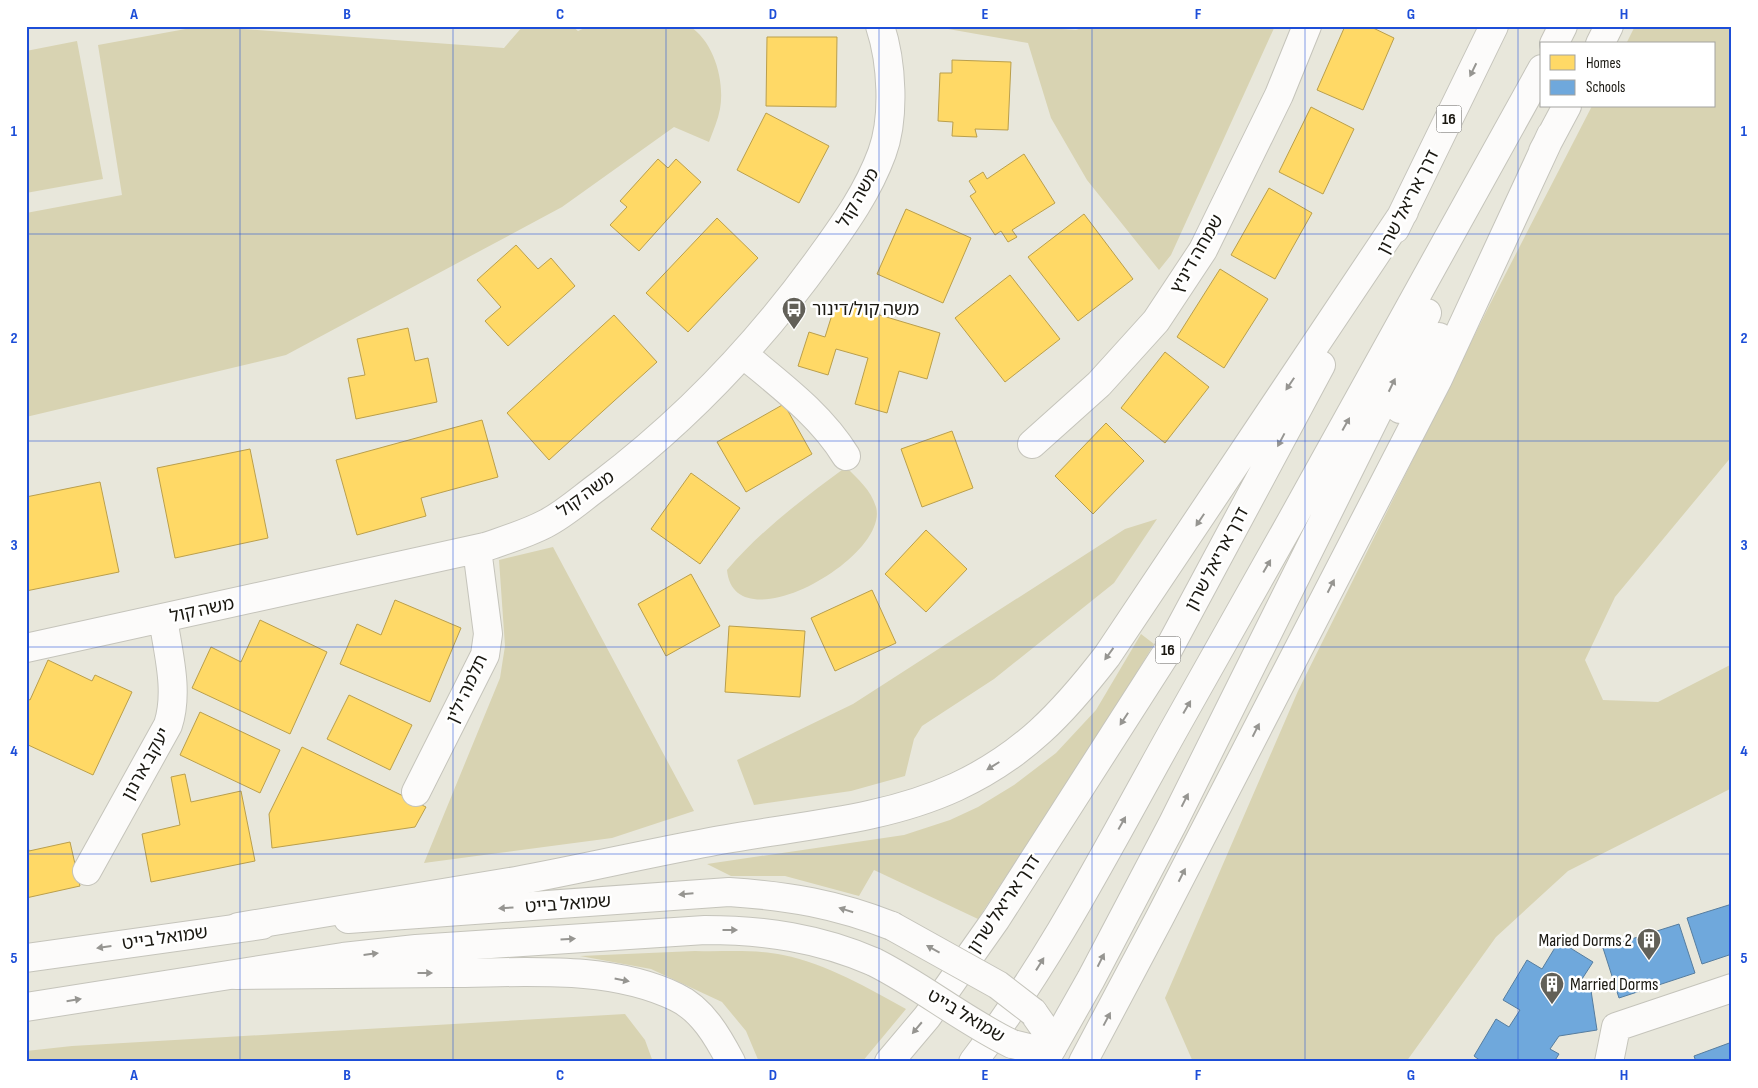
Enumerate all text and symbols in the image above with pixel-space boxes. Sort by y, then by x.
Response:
text: A [129,5,138,24]
text: B [343,5,351,24]
text: C [556,5,564,24]
text: D [769,5,777,24]
text: E [982,5,989,24]
text: F [1195,5,1202,24]
text: G [1407,5,1415,24]
text: H [1620,5,1628,24]
legend [1540,42,1716,108]
text: Homes [1586,54,1621,73]
one-way arrow [1468,63,1476,77]
text: Schools [1586,78,1625,97]
road number: 16 [1436,106,1462,132]
text: 1 [11,122,18,141]
text: 1 [1741,122,1748,141]
street label: דרך אריאל שרון [1373,146,1443,258]
street label: משה קול [833,164,883,232]
street label: שמחה דיניץ [1166,211,1228,297]
bus stop icon: משה קול/דינור [781,296,807,330]
place label: משה קול/דינור [812,299,919,320]
text: 2 [10,329,18,348]
text: 2 [1740,329,1748,348]
one-way arrow [1285,377,1295,391]
one-way arrow [1388,378,1396,392]
one-way arrow [1342,417,1350,431]
one-way arrow [1277,433,1285,447]
street label: משה קול [553,466,619,522]
street label: דרך אריאל שרון [1181,503,1253,614]
one-way arrow [1195,513,1205,526]
text: 3 [10,536,18,555]
text: 3 [1740,536,1748,555]
one-way arrow [1263,559,1271,574]
one-way arrow [1327,579,1335,594]
street label: משה קול [168,593,236,627]
road number: 16 [1156,636,1180,664]
one-way arrow [1103,647,1114,660]
street label: תלמה ילין [442,651,492,727]
one-way arrow [1182,701,1191,714]
one-way arrow [1119,712,1129,725]
one-way arrow [1252,723,1260,738]
street label: יעקב ארנון [118,724,174,804]
text: 4 [10,742,18,761]
text: 4 [1740,742,1748,761]
one-way arrow [987,762,1000,771]
one-way arrow [1181,793,1189,807]
one-way arrow [1117,817,1126,830]
street label: דרך אריאל שרון [963,851,1045,957]
one-way arrow [1178,868,1186,882]
one-way arrow [677,890,693,898]
street label: שמואל בייט [524,891,612,917]
one-way arrow [498,904,514,912]
one-way arrow [839,905,854,913]
street label: שמואל בייט [121,922,209,954]
one-way arrow [722,926,738,934]
building icon: Maried Dorms 2 [1636,927,1662,961]
place label: Maried Dorms 2 [1538,930,1632,951]
one-way arrow [560,934,576,942]
one-way arrow [95,943,111,951]
one-way arrow [927,944,940,953]
text: 5 [10,949,18,968]
text: 5 [1740,949,1748,968]
one-way arrow [363,950,379,958]
one-way arrow [1097,952,1105,967]
one-way arrow [1036,957,1045,971]
one-way arrow [417,969,433,977]
building icon: Married Dorms [1539,971,1565,1005]
place label: Married Dorms [1570,974,1658,995]
one-way arrow [615,977,631,985]
street label: שמואל בייט [924,985,1008,1047]
one-way arrow [67,996,83,1004]
one-way arrow [1102,1013,1111,1026]
one-way arrow [912,1022,923,1035]
text: A [129,1066,138,1085]
text: B [343,1066,351,1085]
text: C [556,1066,564,1085]
text: D [769,1066,777,1085]
text: E [982,1066,989,1085]
text: F [1195,1066,1202,1085]
text: G [1407,1066,1415,1085]
text: H [1620,1066,1628,1085]

